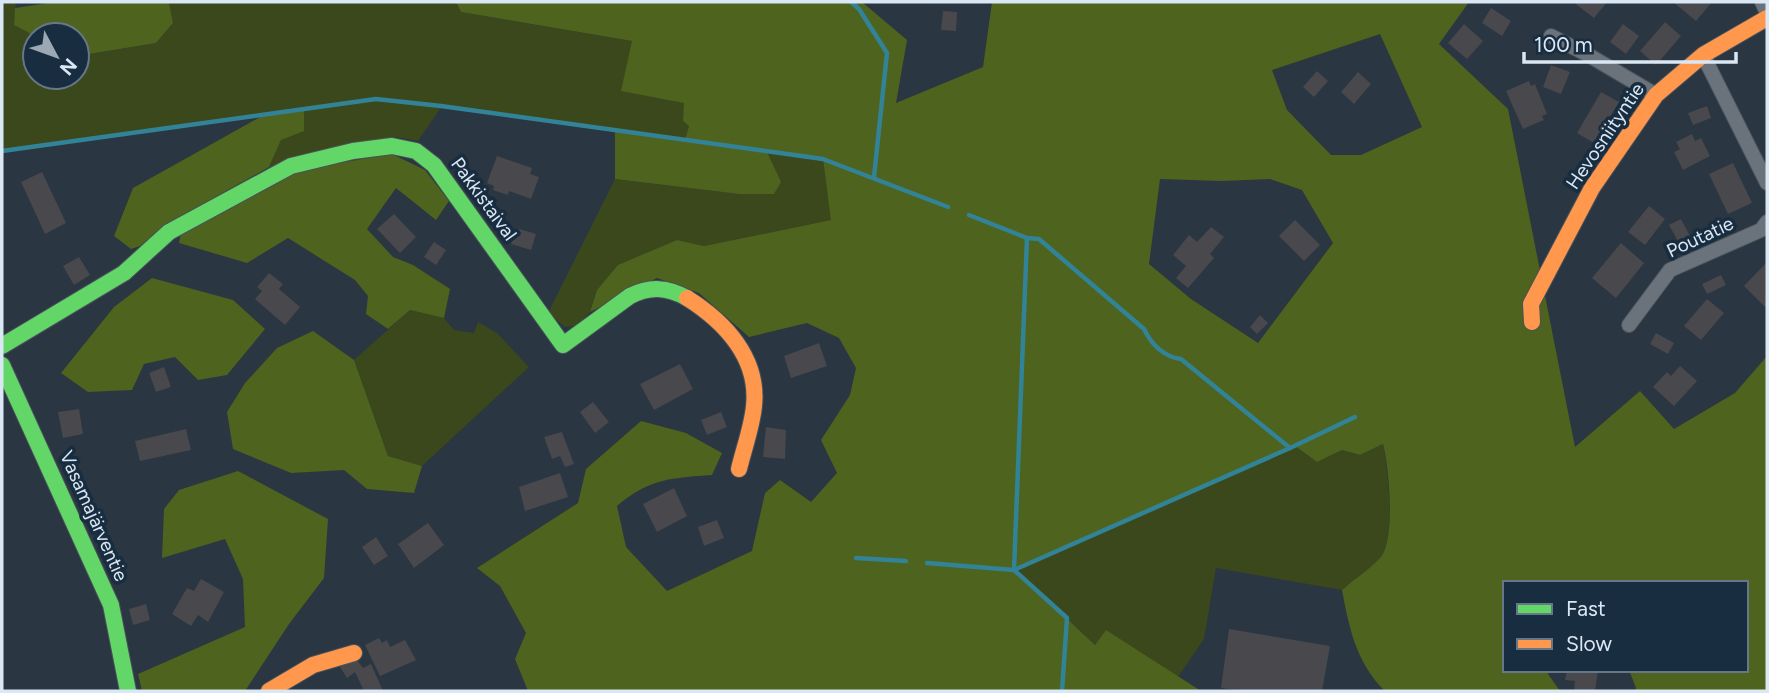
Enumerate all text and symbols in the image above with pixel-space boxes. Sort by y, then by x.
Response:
north arrow [21,21,91,91]
scale bar [1524,21,1736,65]
text: 100 m [1534,32,1593,57]
text: N [55,54,82,80]
street label: Hevosniityntie [1561,79,1649,193]
street label: Pakkistaival [446,153,522,245]
street label: Poutatie [1663,212,1737,262]
street label: Vasamajärventie [55,447,133,585]
legend [1503,581,1748,672]
text: Fast [1566,596,1606,621]
text: Slow [1566,631,1612,656]

